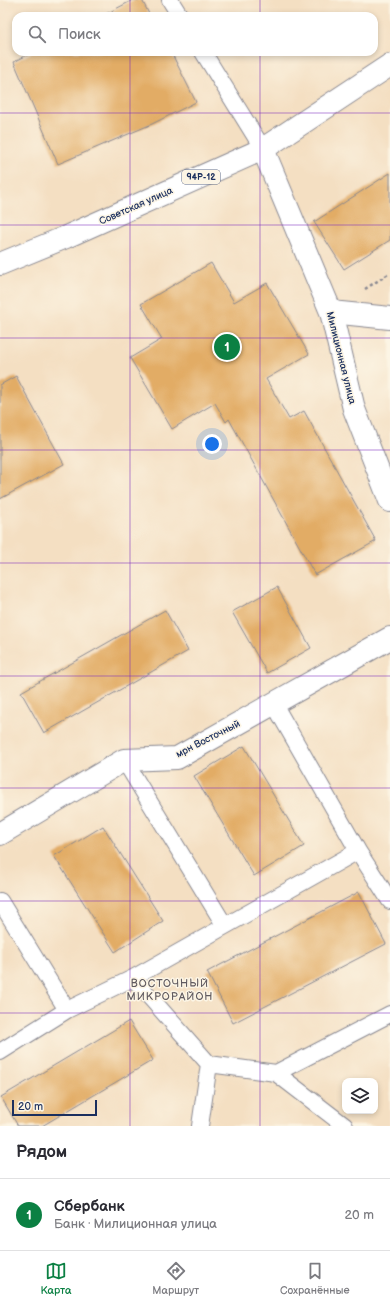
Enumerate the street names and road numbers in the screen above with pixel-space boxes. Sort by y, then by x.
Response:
road number: 94Р-12 [182,170,220,184]
street label: Советская улица [97,184,175,228]
street label: Милиционная улица [324,310,358,406]
street label: мрн Восточный [174,718,242,760]

